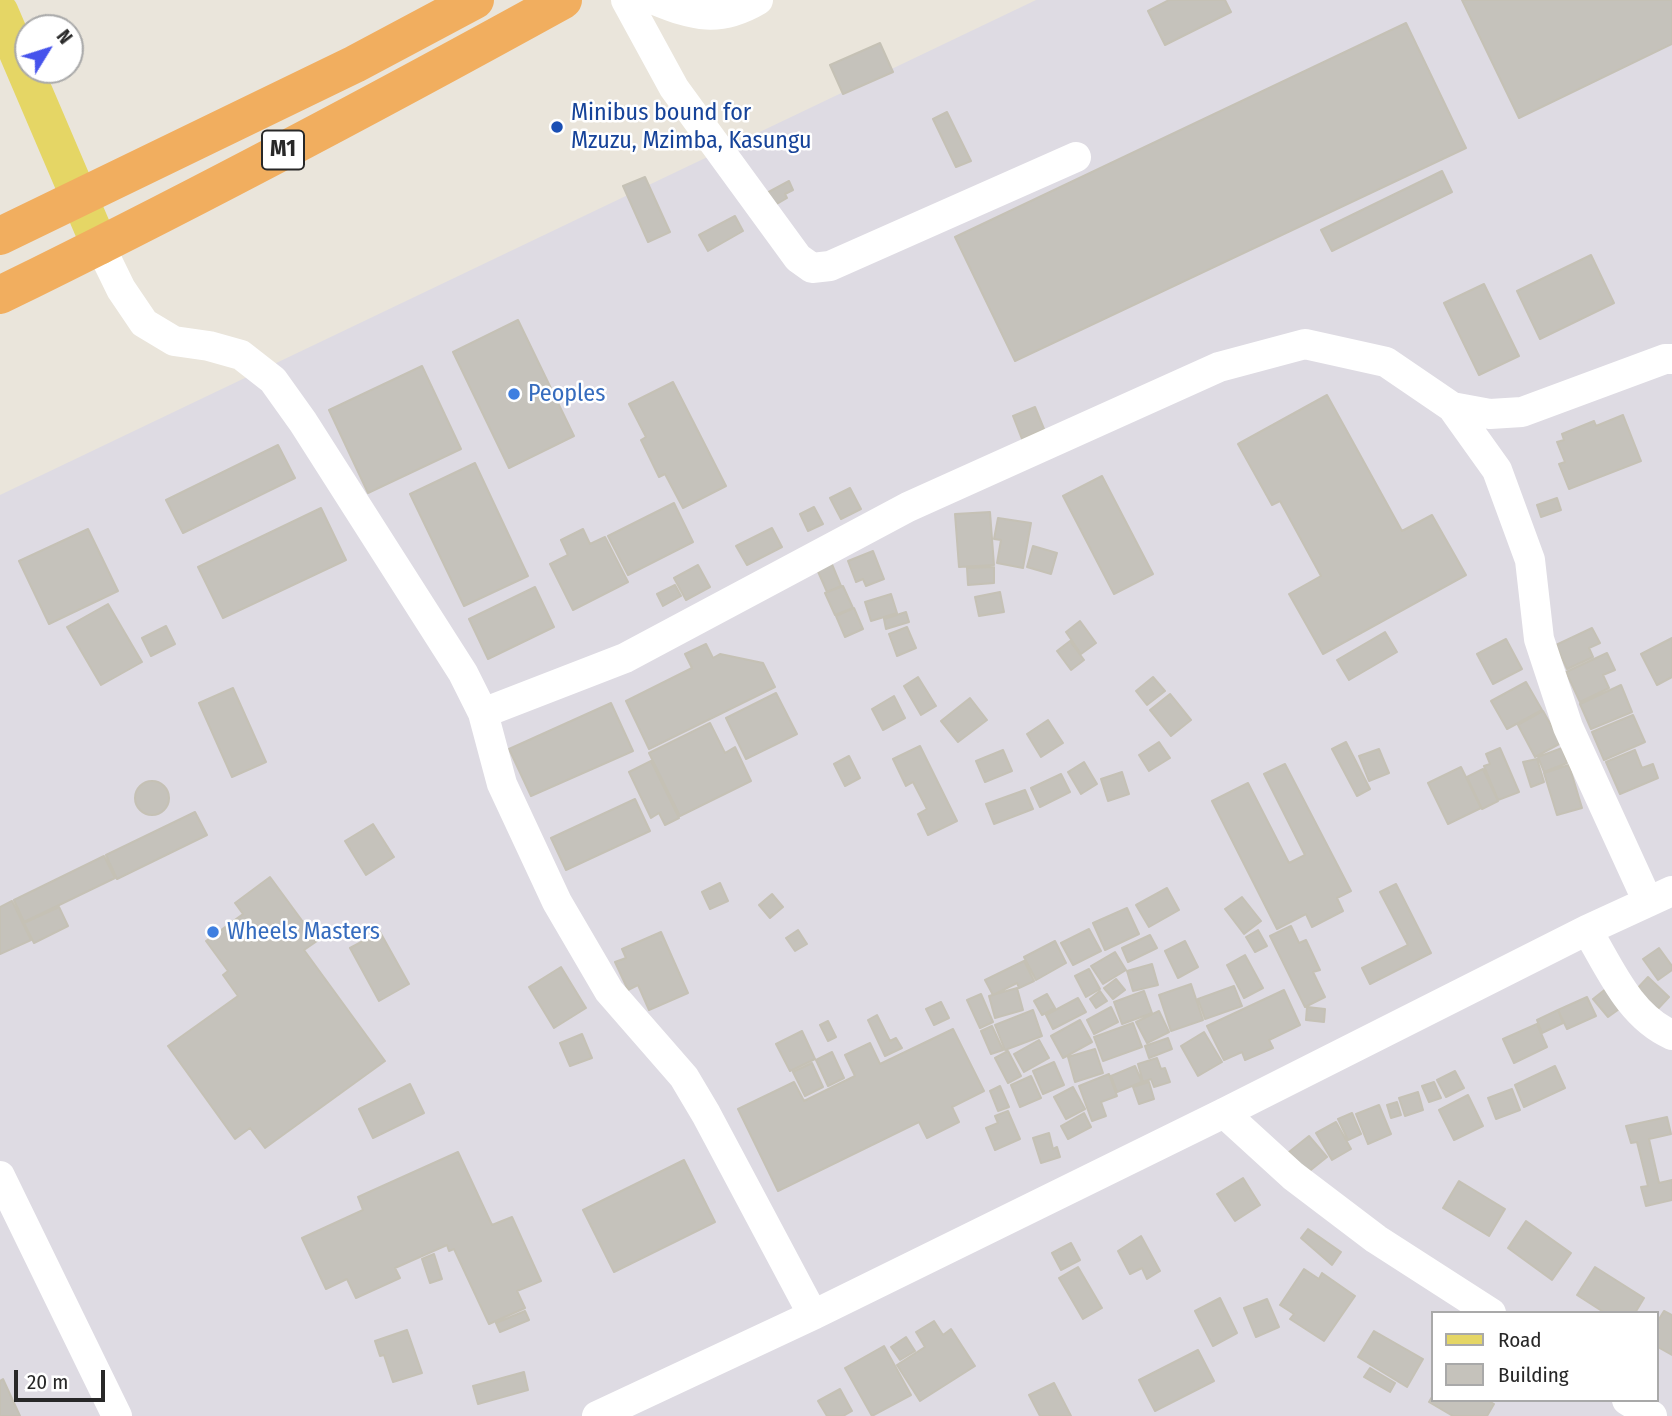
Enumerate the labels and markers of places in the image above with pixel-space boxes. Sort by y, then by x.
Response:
place label: Minibus bound for Mzuzu, Mzimba, Kasungu [571,99,812,155]
marker: Minibus bound for Mzuzu, Mzimba, Kasungu [549,119,565,135]
place label: Peoples [528,380,605,408]
marker: Peoples [506,386,522,402]
place label: Wheels Masters [227,918,380,946]
marker: Wheels Masters [205,924,221,940]

